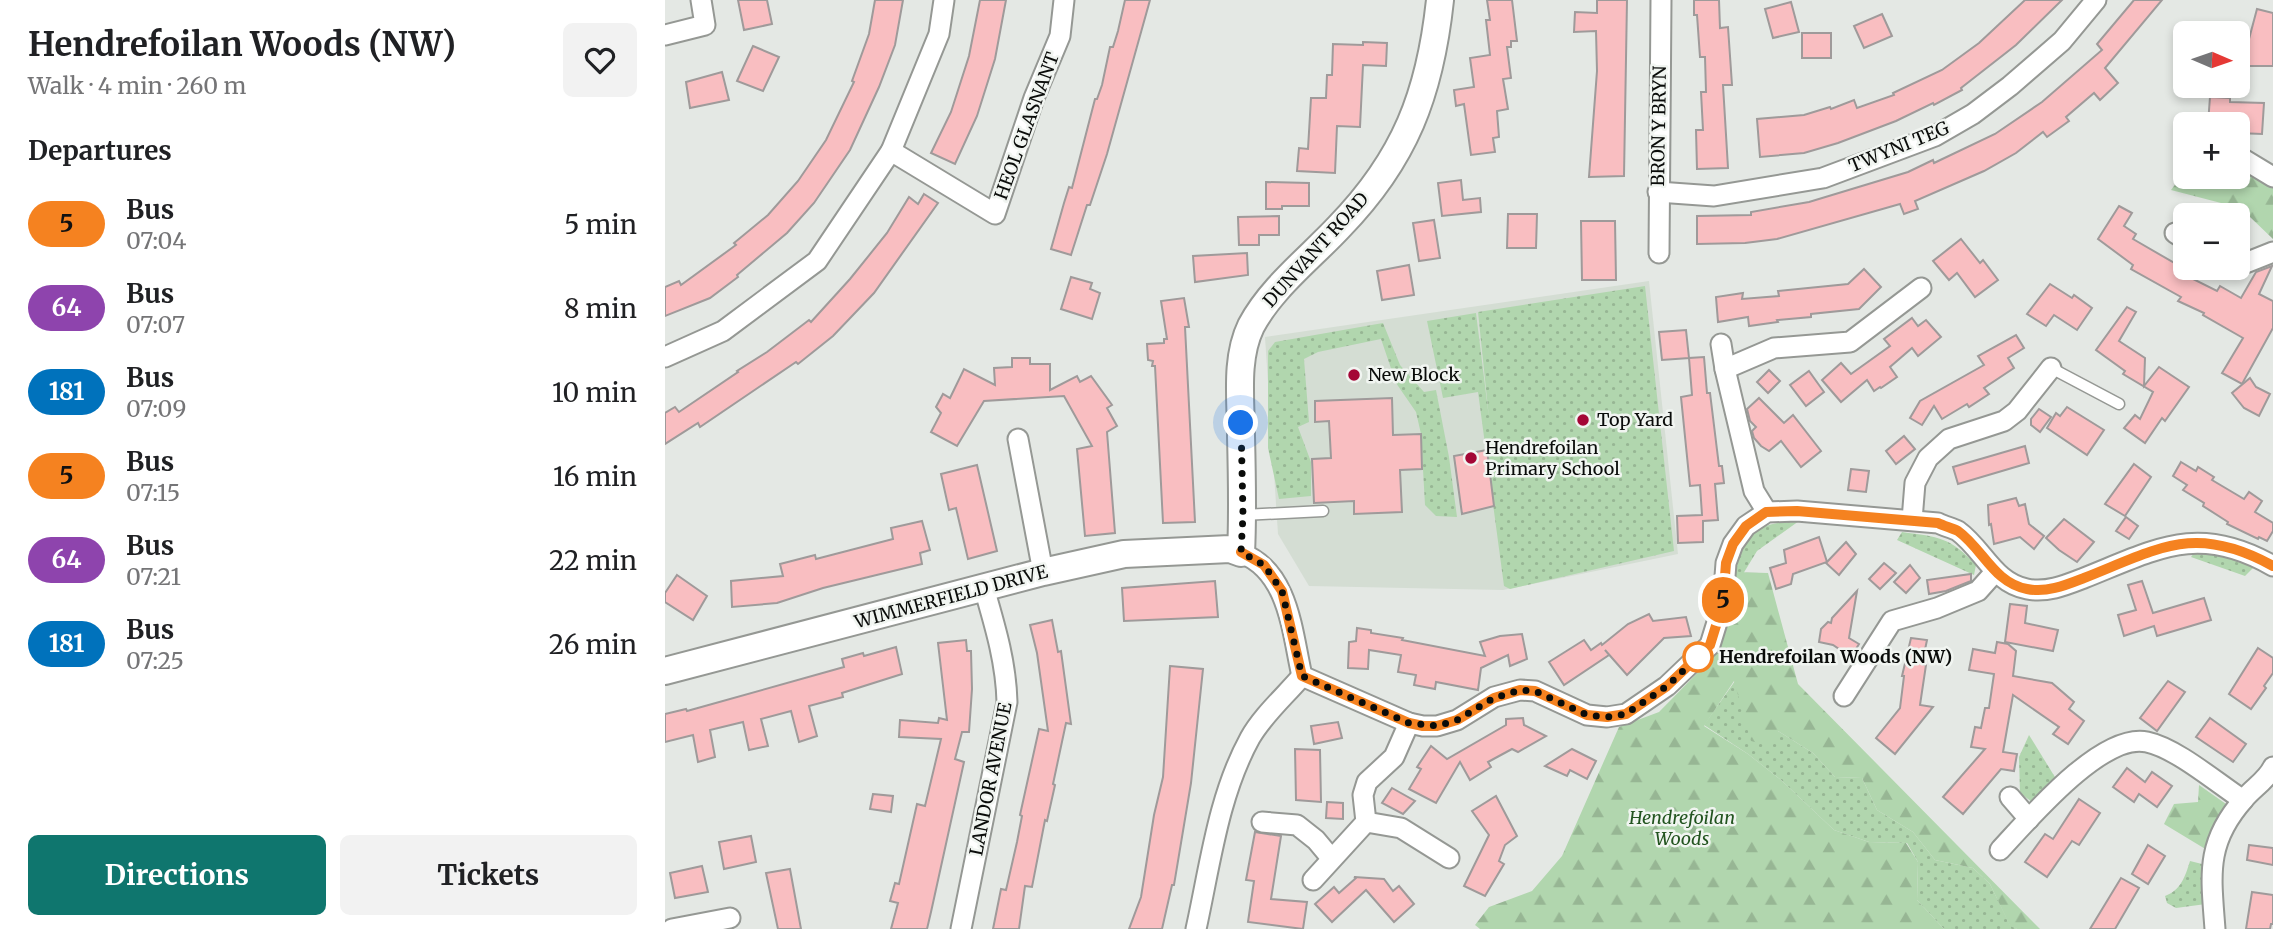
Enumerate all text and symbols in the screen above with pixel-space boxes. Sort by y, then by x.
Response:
north arrow [2173,21,2251,98]
map controls [2173,21,2250,280]
button: heart [563,23,637,97]
text: Hendrefoilan Woods (NW) [28,24,456,65]
street label: HEOL GLASNANT [989,49,1064,203]
street label: BRON Y BRYN [1646,65,1671,187]
text: Walk · 4 min · 260 m [28,71,246,100]
button: + [2173,112,2250,189]
street label: TWYNI TEG [1845,116,1952,177]
text: Departures [28,134,172,167]
street label: DUNVANT ROAD [1258,187,1373,312]
text: Bus [126,193,174,226]
button: − [2173,203,2250,280]
text: 5 [59,208,74,239]
text: 5 min [564,208,637,241]
text: 07:04 [126,226,186,255]
text: Bus [126,277,174,310]
text: 64 [52,292,82,323]
text: 8 min [564,292,637,325]
text: 07:07 [126,310,185,339]
text: Bus [126,361,174,394]
place label: New Block [1368,363,1460,386]
marker: New Block [1346,367,1362,383]
text: 181 [49,376,84,407]
text: 10 min [552,376,637,409]
text: 07:09 [126,394,186,423]
your location [1223,405,1258,440]
place label: Top Yard [1597,408,1673,431]
marker: Top Yard [1575,412,1591,428]
place label: Hendrefoilan Primary School [1485,436,1620,480]
text: Bus [126,445,174,478]
marker: Hendrefoilan Primary School [1463,450,1479,466]
text: 5 [59,460,74,491]
text: 16 min [553,460,637,493]
text: 07:15 [126,478,180,507]
text: Bus [126,529,174,562]
text: 64 [52,544,82,575]
text: 22 min [549,544,637,577]
street label: WIMMERFIELD DRIVE [851,560,1051,634]
text: 07:21 [126,562,181,591]
line badge: 5 [1700,577,1746,623]
text: 5 [1716,584,1730,615]
text: Bus [126,613,174,646]
text: 181 [49,628,84,659]
text: 26 min [549,628,637,661]
marker: Hendrefoilan Woods (NW) [1683,642,1713,672]
place label: Hendrefoilan Woods (NW) [1719,645,1952,668]
text: 07:25 [126,646,184,675]
street label: LANDOR AVENUE [964,700,1017,858]
park label: Hendrefoilan Woods [1628,806,1735,850]
button: Directions [28,835,326,915]
button: Tickets [340,835,637,915]

